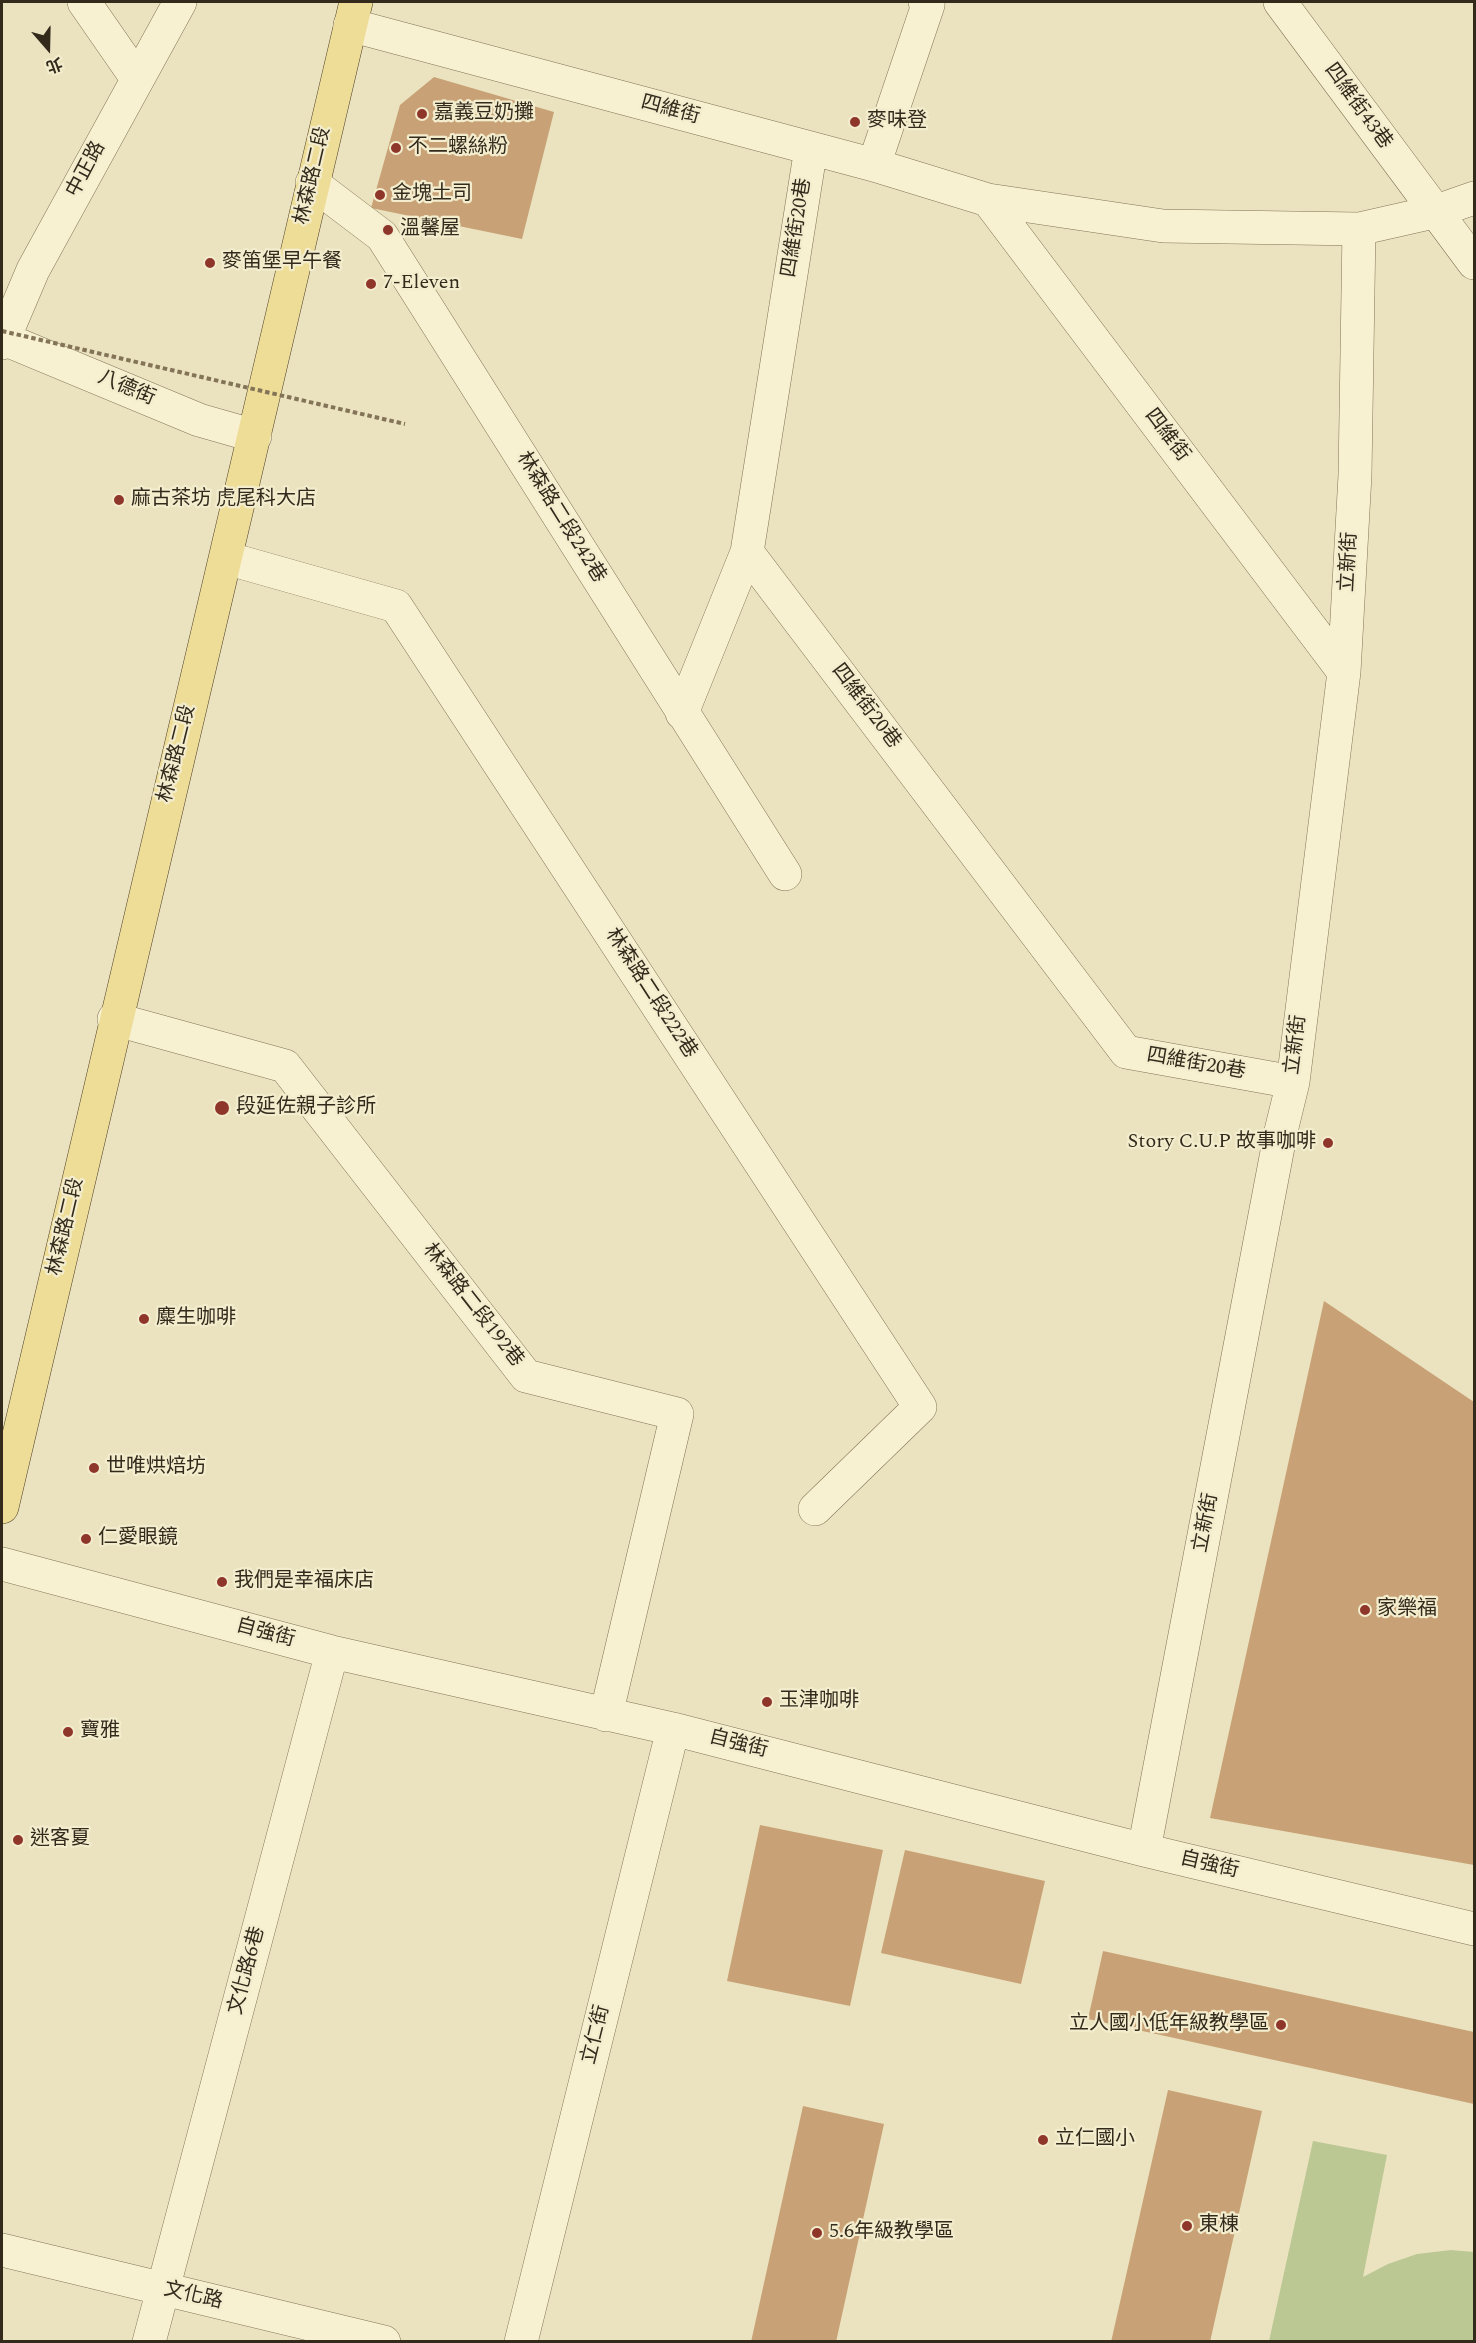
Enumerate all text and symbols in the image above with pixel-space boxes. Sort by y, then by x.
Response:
north arrow [18,18,78,78]
text: 北 [43,51,66,79]
street label: 四維街43巷 [1318,59,1396,155]
street label: 四維街 [638,92,702,130]
place label: 嘉義豆奶攤 [434,102,534,126]
marker: 嘉義豆奶攤 [415,107,429,121]
place label: 麥味登 [867,110,927,134]
marker: 麥味登 [848,115,862,129]
street label: 林森路二段 [291,125,337,227]
place label: 不二螺絲粉 [408,136,508,160]
street label: 中正路 [62,138,112,202]
marker: 不二螺絲粉 [389,141,403,155]
street label: 四維街20巷 [778,177,818,279]
place label: 金塊土司 [392,183,472,207]
marker: 金塊土司 [373,188,387,202]
place label: 溫馨屋 [400,218,460,242]
marker: 溫馨屋 [381,223,395,237]
place label: 麥笛堡早午餐 [222,251,342,275]
marker: 麥笛堡早午餐 [203,256,217,270]
place label: 7-Eleven [383,272,460,296]
marker: 7-Eleven [364,277,378,291]
street label: 八德街 [94,366,158,412]
street label: 四維街 [1138,405,1194,467]
street label: 林森路二段242巷 [510,448,610,588]
place label: 麻古茶坊 虎尾科大店 [131,488,316,512]
marker: 麻古茶坊 虎尾科大店 [112,493,126,507]
street label: 立新街 [1336,531,1364,593]
street label: 四維街20巷 [825,660,905,754]
street label: 林森路二段 [154,703,202,805]
street label: 林森路二段222巷 [599,925,701,1063]
street label: 立新街 [1281,1014,1313,1076]
street label: 四維街20巷 [1145,1044,1247,1086]
place label: 段延佐親子診所 [236,1096,376,1120]
marker: 段延佐親子診所 [213,1099,231,1117]
place label: Story C.U.P 故事咖啡 [1128,1131,1316,1155]
marker: Story C.U.P 故事咖啡 [1321,1136,1335,1150]
street label: 林森路二段 [44,1176,90,1278]
street label: 林森路二段192巷 [416,1240,528,1372]
place label: 麋生咖啡 [156,1307,236,1331]
marker: 麋生咖啡 [137,1312,151,1326]
place label: 世唯烘焙坊 [106,1456,206,1480]
marker: 世唯烘焙坊 [87,1461,101,1475]
street label: 立新街 [1189,1491,1225,1555]
place label: 仁愛眼鏡 [98,1527,178,1551]
marker: 仁愛眼鏡 [79,1532,93,1546]
place label: 我們是幸福床店 [234,1570,374,1594]
marker: 我們是幸福床店 [215,1575,229,1589]
place label: 家樂福 [1377,1598,1437,1622]
marker: 家樂福 [1358,1603,1372,1617]
street label: 自強街 [233,1615,297,1653]
place label: 玉津咖啡 [779,1690,859,1714]
marker: 玉津咖啡 [760,1695,774,1709]
place label: 寶雅 [80,1720,120,1744]
marker: 寶雅 [61,1725,75,1739]
street label: 自強街 [706,1726,770,1764]
place label: 迷客夏 [30,1828,90,1852]
marker: 迷客夏 [11,1833,25,1847]
street label: 自強街 [1177,1848,1241,1884]
street label: 文化路6巷 [225,1924,271,2018]
street label: 立仁街 [578,2003,616,2067]
place label: 立人國小低年級教學區 [1069,2013,1269,2037]
marker: 立人國小低年級教學區 [1274,2018,1288,2032]
place label: 立仁國小 [1055,2128,1135,2152]
marker: 立仁國小 [1036,2133,1050,2147]
place label: 東棟 [1199,2214,1239,2238]
marker: 東棟 [1180,2219,1194,2233]
place label: 5.6年級教學區 [829,2221,954,2245]
marker: 5.6年級教學區 [810,2226,824,2240]
street label: 文化路 [161,2279,225,2315]

